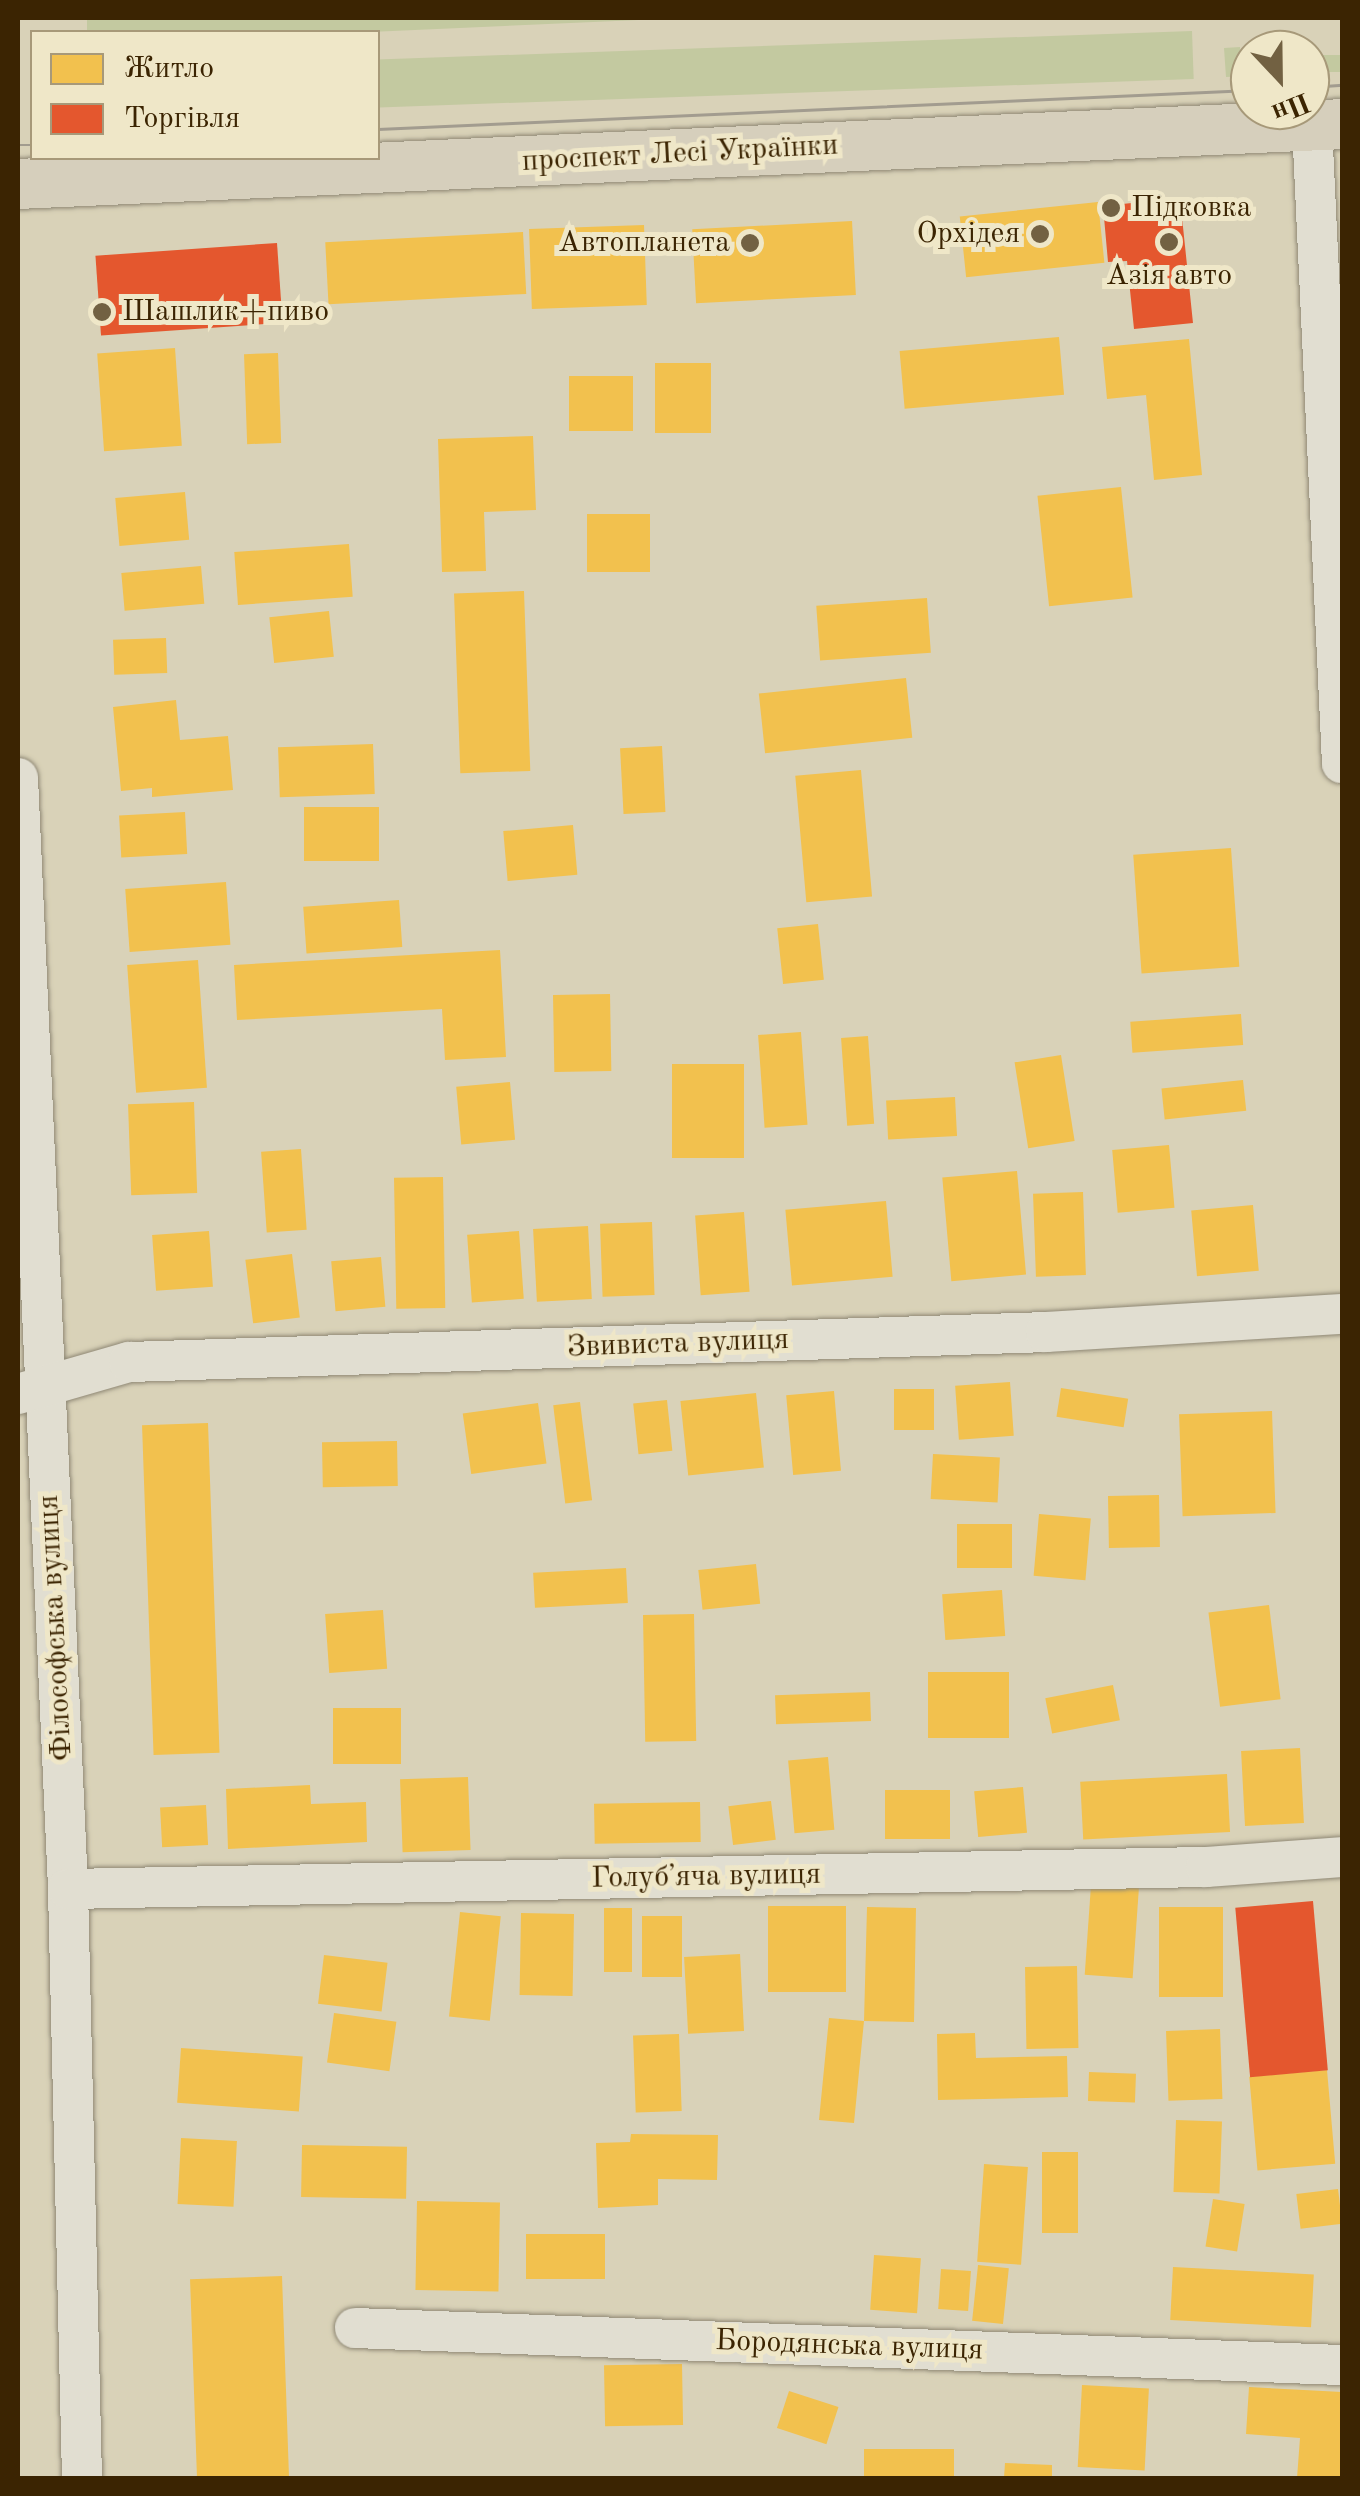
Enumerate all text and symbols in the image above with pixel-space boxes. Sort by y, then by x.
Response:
legend [30,30,380,160]
north arrow [1230,30,1330,130]
text: Житло [124,54,214,84]
text: Пн [1267,86,1314,126]
text: Торгівля [124,104,240,134]
street label: проспект Лесі Українки [521,128,839,180]
place label: Підковка [1131,190,1252,226]
marker: Підковка [1100,197,1122,219]
place label: Орхідея [916,216,1020,252]
marker: Орхідея [1029,223,1051,245]
place label: Автопланета [558,225,730,261]
marker: Азія авто [1158,231,1180,253]
marker: Автопланета [739,232,761,254]
place label: Азія авто [1106,258,1232,294]
place label: Шашлик+пиво [122,294,329,330]
marker: Шашлик+пиво [91,301,113,323]
street label: Звивиста вулиця [566,1322,790,1366]
street label: Філософська вулиця [31,1494,81,1762]
street label: Голубʼяча вулиця [591,1857,821,1897]
street label: Бородянська вулиця [714,2323,984,2369]

